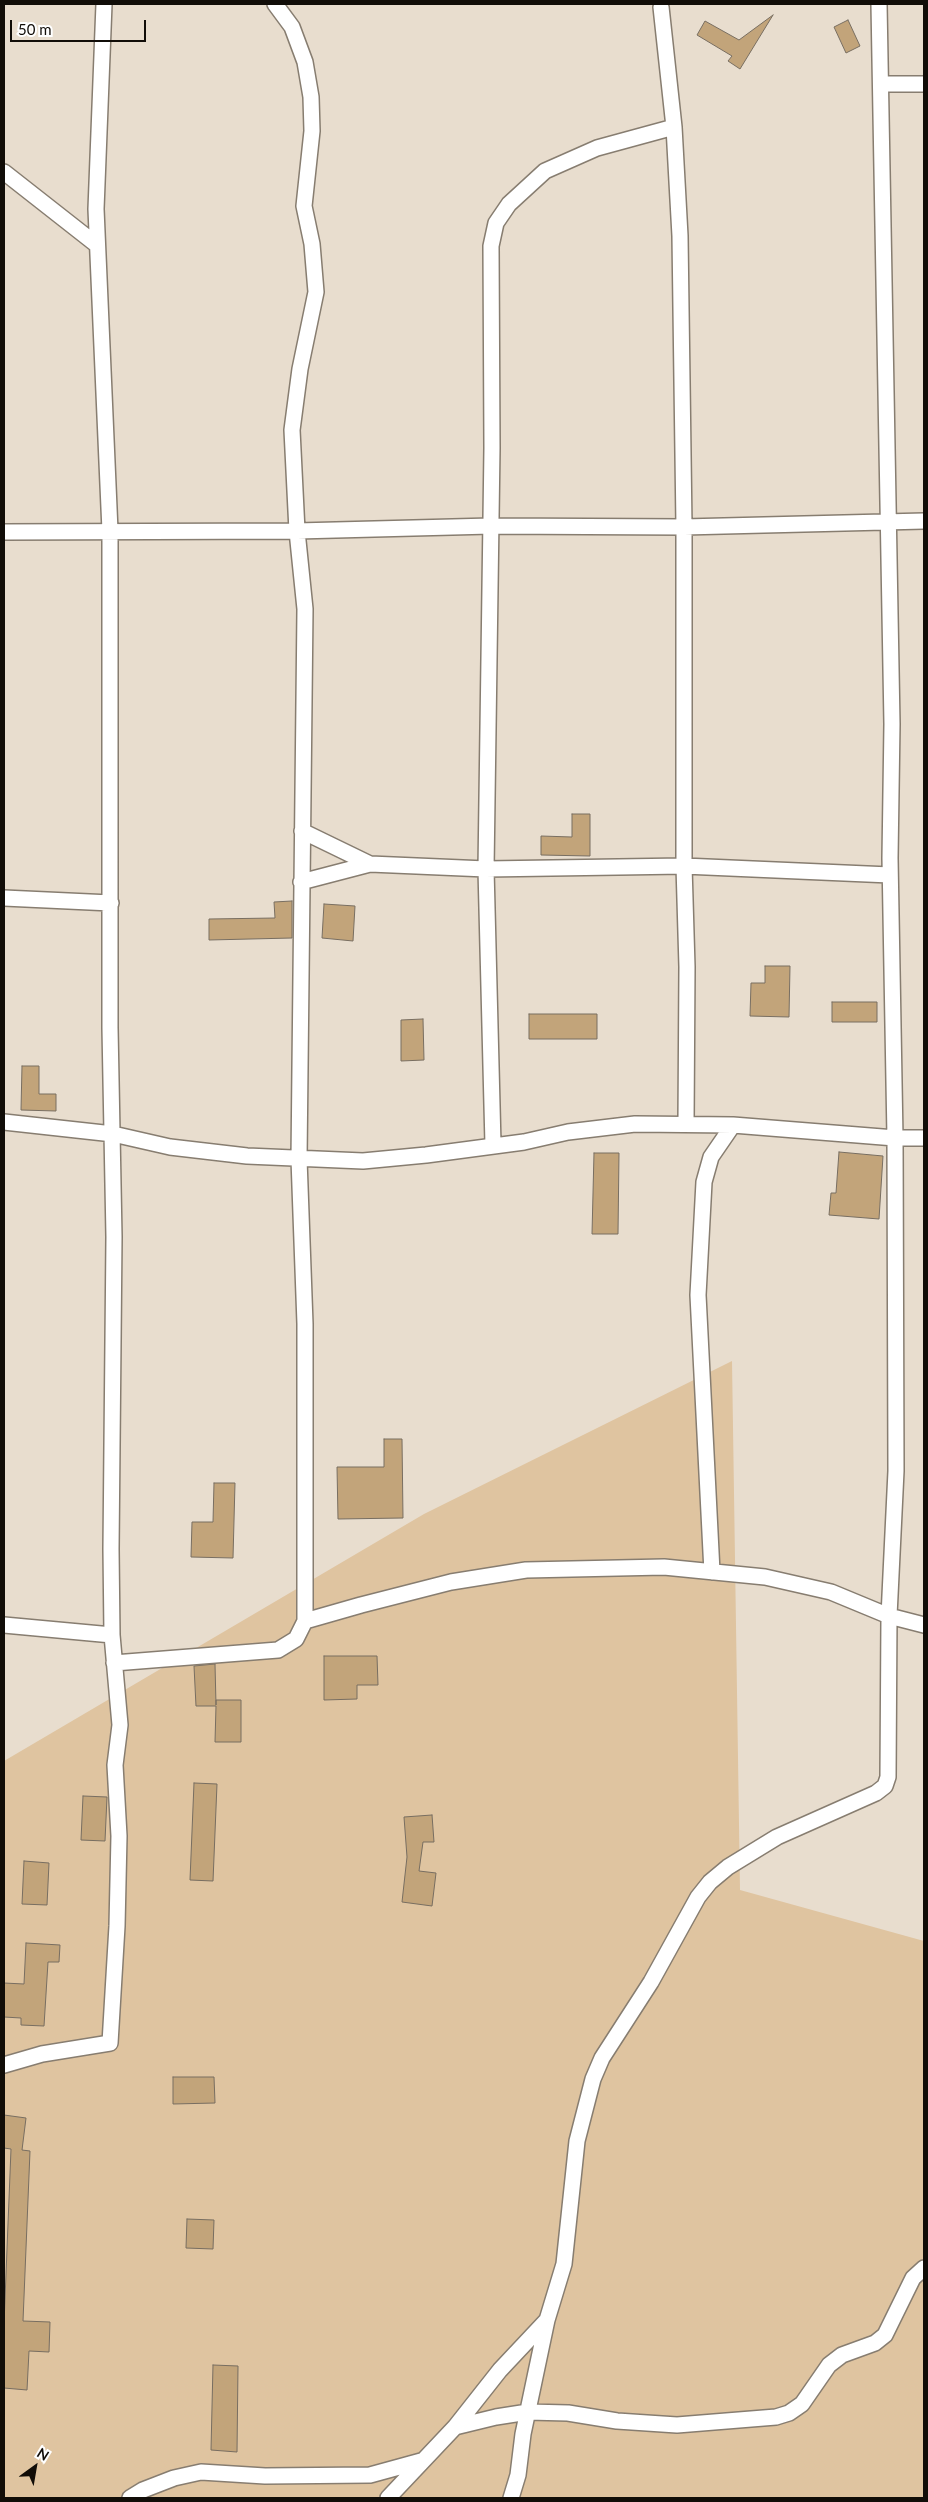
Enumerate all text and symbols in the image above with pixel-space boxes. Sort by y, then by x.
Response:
scale bar [12,10,149,42]
text: 50 m [18,20,52,38]
north arrow [10,2442,60,2492]
text: N [34,2444,52,2464]

